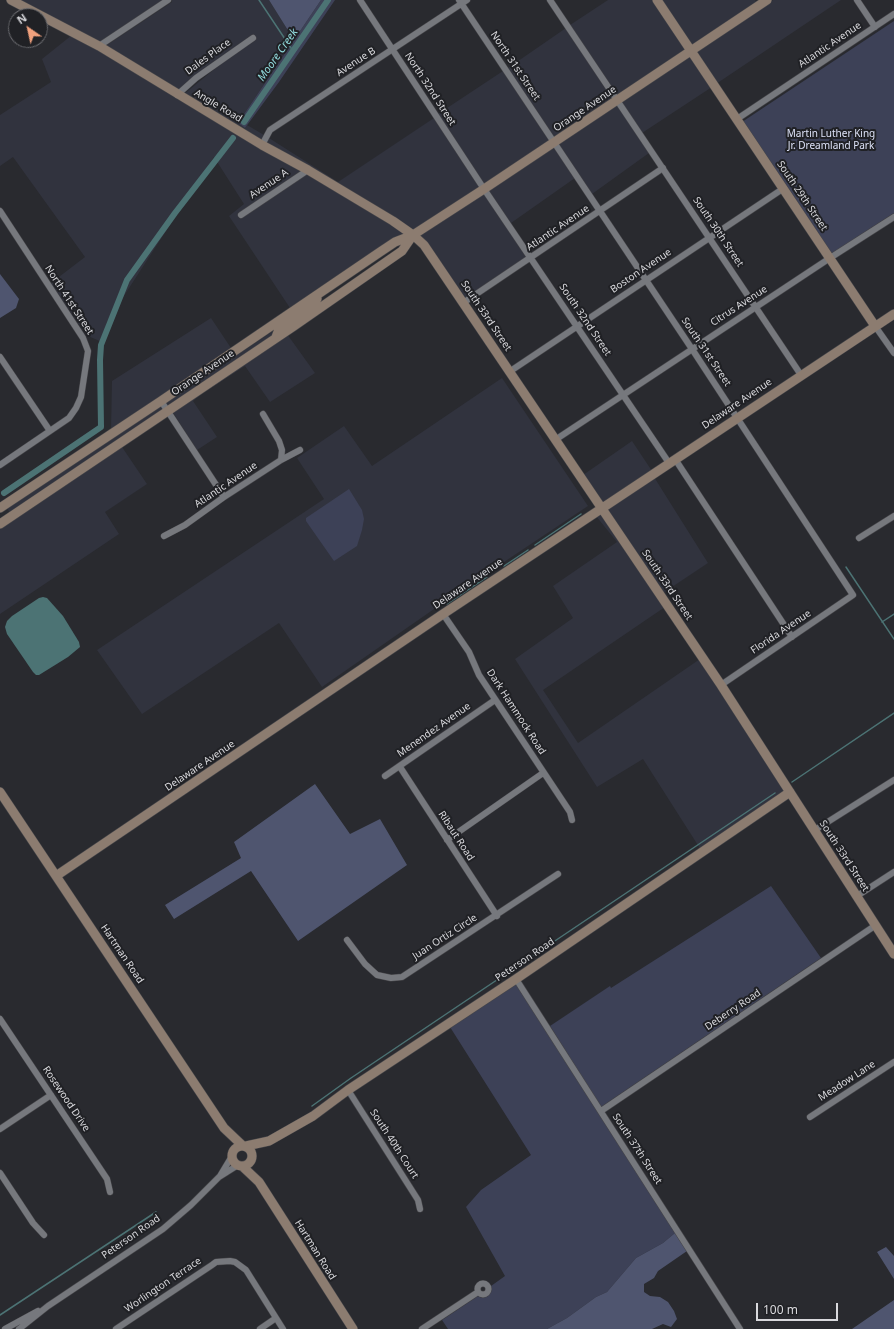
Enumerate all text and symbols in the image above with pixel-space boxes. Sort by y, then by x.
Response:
north arrow [8,8,48,48]
text: N [14,10,29,27]
street label: Atlantic Avenue [796,20,864,70]
water label: Moore Creek [255,26,301,84]
street label: North 31st Street [488,29,542,103]
street label: Dales Place [183,37,233,77]
street label: Avenue B [334,45,378,79]
street label: North 32nd Street [402,50,458,128]
street label: Orange Avenue [551,84,619,134]
street label: Angle Road [192,87,244,125]
park label: Martin Luther King Jr. Dreamland Park [787,128,875,152]
street label: South 29th Street [774,159,830,233]
street label: Avenue A [247,167,291,201]
street label: South 30th Street [690,195,746,269]
street label: Atlantic Avenue [524,203,592,253]
street label: Boston Avenue [608,246,674,296]
street label: North 41st Street [42,263,96,337]
street label: South 33rd Street [458,279,514,353]
street label: South 32nd Street [556,282,614,358]
street label: Citrus Avenue [708,283,770,329]
street label: South 31st Street [679,315,733,389]
street label: Orange Avenue [169,348,237,398]
street label: Delaware Avenue [700,376,774,432]
street label: Atlantic Avenue [192,460,260,510]
street label: South 33rd Street [639,548,695,622]
street label: Delaware Avenue [431,556,505,612]
street label: Florida Avenue [749,607,813,657]
street label: Dark Hammock Road [484,667,548,757]
street label: Menendez Avenue [395,700,473,760]
street label: Delaware Avenue [163,738,237,794]
street label: Ribaut Road [435,809,477,863]
street label: South 33rd Street [817,818,871,894]
street label: Juan Ortiz Circle [410,912,480,962]
street label: Hartman Road [98,922,146,986]
street label: Peterson Road [493,936,557,984]
street label: Deberry Road [703,987,763,1033]
street label: Meadow Lane [816,1058,878,1104]
street label: Rosewood Drive [40,1064,92,1134]
street label: South 40th Court [367,1107,421,1181]
street label: South 37th Street [610,1111,664,1187]
street label: Peterson Road [99,1212,163,1262]
street label: Hartman Road [292,1218,338,1282]
street label: Worlington Terrace [122,1255,204,1315]
scale bar [758,1295,840,1321]
text: 100 m [763,1301,798,1318]

